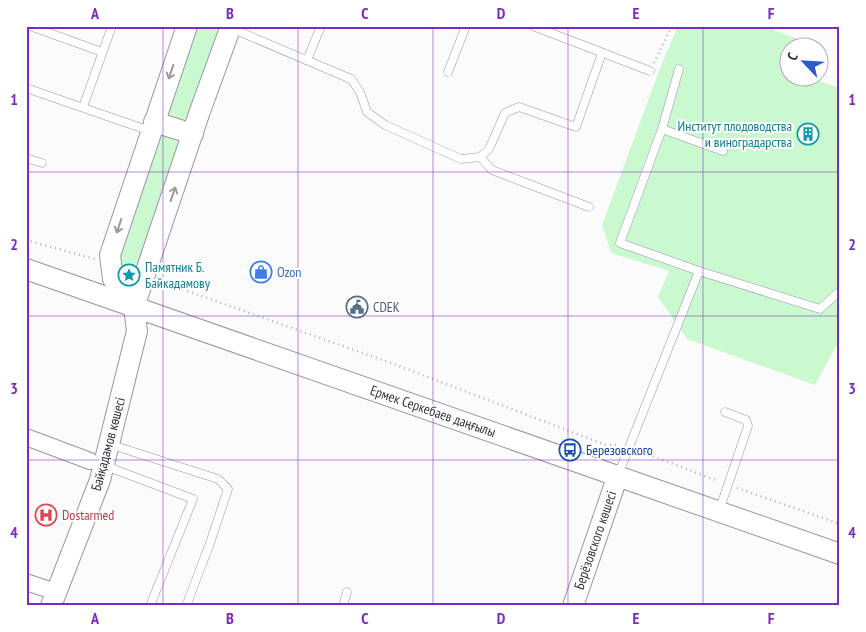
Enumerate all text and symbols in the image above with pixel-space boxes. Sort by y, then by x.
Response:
text: A [90,3,100,23]
text: B [226,3,234,23]
text: C [361,3,369,23]
text: D [497,3,506,23]
text: E [633,3,640,23]
text: F [768,3,775,23]
north arrow [778,38,828,88]
text: С [783,49,802,63]
one-way arrow [166,64,175,80]
text: 1 [10,89,18,109]
text: 1 [848,89,856,109]
place label: Институт плодоводства и виноградарства [678,117,792,151]
building icon: Институт плодоводства и виноградарства [796,122,820,146]
one-way arrow [169,187,178,203]
one-way arrow [114,218,124,234]
text: 2 [10,234,18,254]
text: 2 [848,234,856,254]
place label: Памятник Б. Байкадамову [145,258,211,292]
shop icon: Ozon [249,260,273,284]
place icon: Памятник Б. Байкадамову [117,263,141,287]
place label: Ozon [277,263,302,281]
public building icon: CDEK [345,295,369,319]
place label: CDEK [373,298,400,316]
text: 3 [10,378,18,398]
text: 3 [848,378,856,398]
street label: Ермек Серкебаев даңғылы [368,381,498,441]
street label: Байқадамов көшесі [87,395,129,493]
bus stop icon: Березовского [558,438,582,462]
place label: Березовского [586,441,653,459]
street label: Берёзовского көшесі [570,488,620,592]
hospital icon: Dostarmed [34,503,58,527]
place label: Dostarmed [62,506,114,524]
text: 4 [10,522,18,542]
text: 4 [848,522,856,542]
text: A [90,608,100,628]
text: B [226,608,234,628]
text: C [361,608,369,628]
text: D [497,608,506,628]
text: E [633,608,640,628]
text: F [768,608,775,628]

